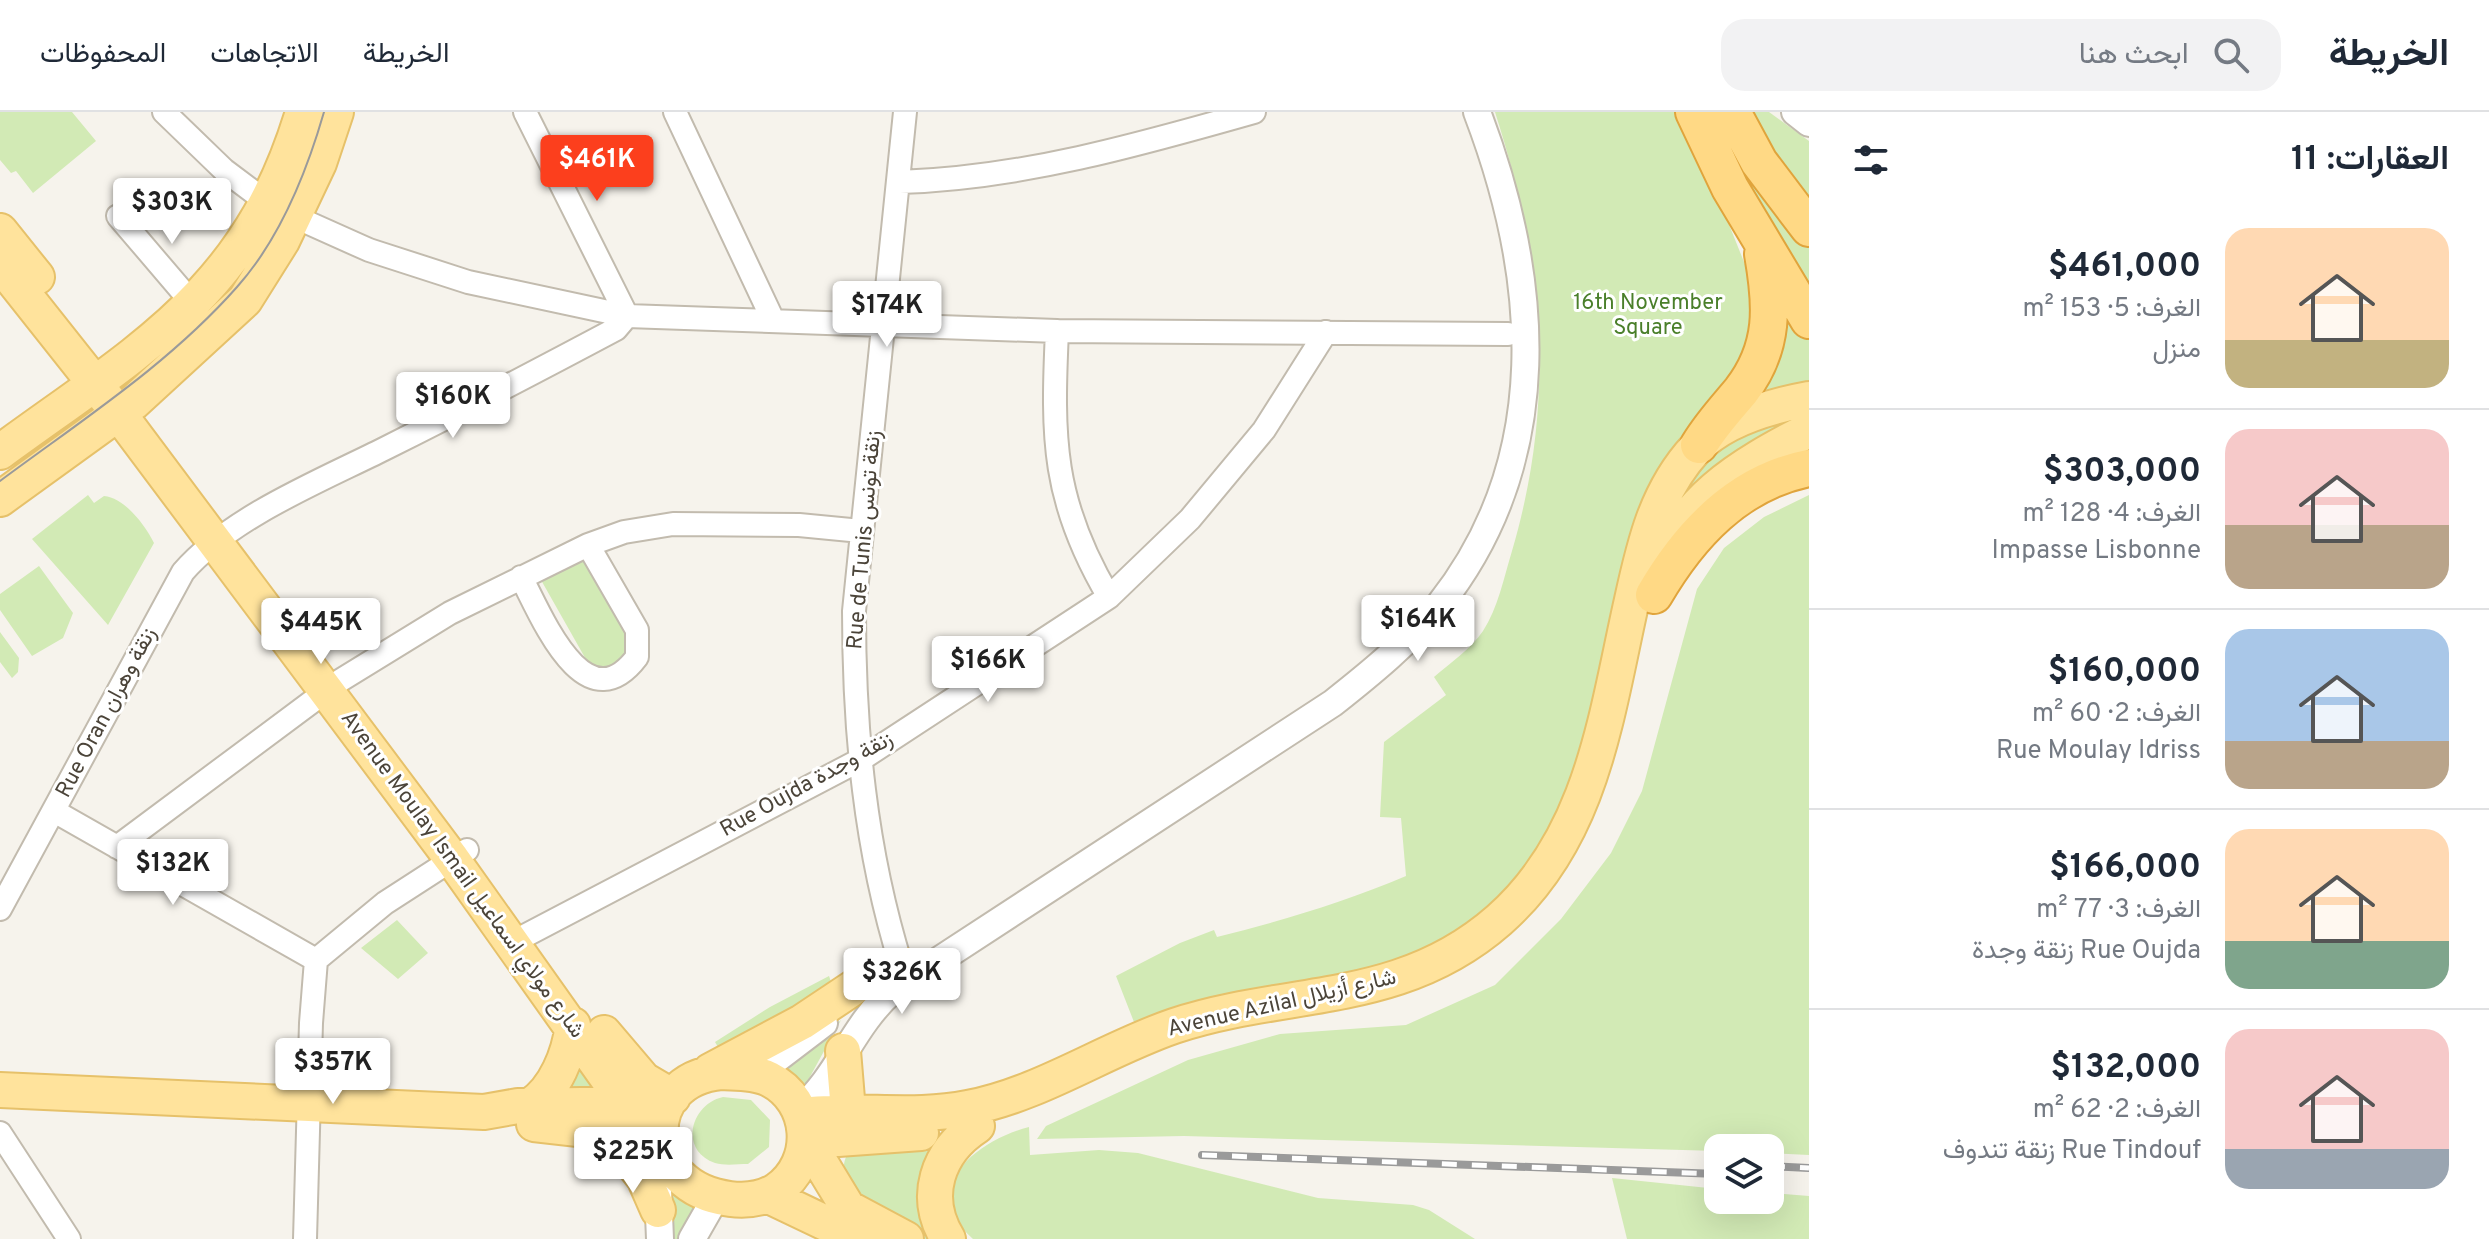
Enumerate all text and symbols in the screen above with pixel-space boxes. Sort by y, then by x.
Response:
search box [1721,19,2281,91]
text: الخريطة [2329,31,2449,80]
icon: search [2209,33,2253,77]
text: المحفوظات [40,37,166,73]
text: الاتجاهات [210,37,319,73]
text: الخريطة [363,37,449,73]
text: ابحث هنا [2079,37,2189,74]
pin: $461K [541,135,653,203]
icon: filters [1849,138,1893,182]
text: العقارات: 11 [2291,139,2449,182]
text: $461K [558,144,636,177]
pin: $303K [116,178,228,246]
text: $303K [131,187,213,220]
text: $461,000 [2048,246,2201,289]
icon: home [2289,260,2385,356]
pin: $174K [831,281,943,349]
text: $174K [851,290,923,323]
park label: 16th November Square [1573,290,1723,342]
text: الغرف: 5 · 153 m² [2022,293,2201,326]
text: منزل [2152,334,2201,367]
pin: $160K [397,372,509,440]
text: $160K [414,381,492,414]
street label: Rue de Tunis زنقة تونس [842,429,888,651]
text: $303,000 [2043,451,2201,494]
icon: home [2289,461,2385,557]
text: الغرف: 4 · 128 m² [2022,498,2201,531]
text: Impasse Lisbonne [1992,535,2201,568]
pin: $164K [1362,595,1474,663]
pin: $445K [265,598,377,666]
text: $164K [1379,604,1457,637]
text: $445K [279,607,363,640]
street label: Rue Oran زنقة وهران [51,623,163,803]
pin: $166K [932,636,1044,704]
text: $166K [950,645,1026,678]
text: $160,000 [2048,651,2201,694]
icon: home [2289,661,2385,757]
text: الغرف: 2 · 60 m² [2032,698,2201,731]
street label: Avenue Moulay Ismail شارع مولاي اسماعيل [332,706,590,1046]
street label: Rue Oujda زنقة وجدة [716,726,898,844]
text: Rue Moulay Idriss [1996,735,2201,768]
pin: $132K [117,839,229,907]
text: $166,000 [2049,847,2201,890]
text: $132K [135,848,211,881]
icon: home [2289,861,2385,957]
text: الغرف: 3 · 77 m² [2036,894,2201,927]
text: Rue Oujda زنقة وجدة [1972,935,2201,968]
pin: $326K [846,948,958,1016]
text: $326K [861,957,943,990]
street label: Avenue Azilal شارع أزيلال [1165,965,1399,1043]
pin: $357K [277,1038,389,1106]
text: $357K [293,1047,373,1080]
text: $132,000 [2051,1047,2201,1090]
icon: home [2289,1061,2385,1157]
text: الغرف: 2 · 62 m² [2033,1094,2201,1127]
pin: $225K [577,1127,689,1195]
map controls [1704,1134,1784,1214]
button: layers [1704,1134,1784,1214]
text: Rue Tindouf زنقة تندوف [1943,1135,2201,1168]
text: $225K [592,1136,674,1169]

